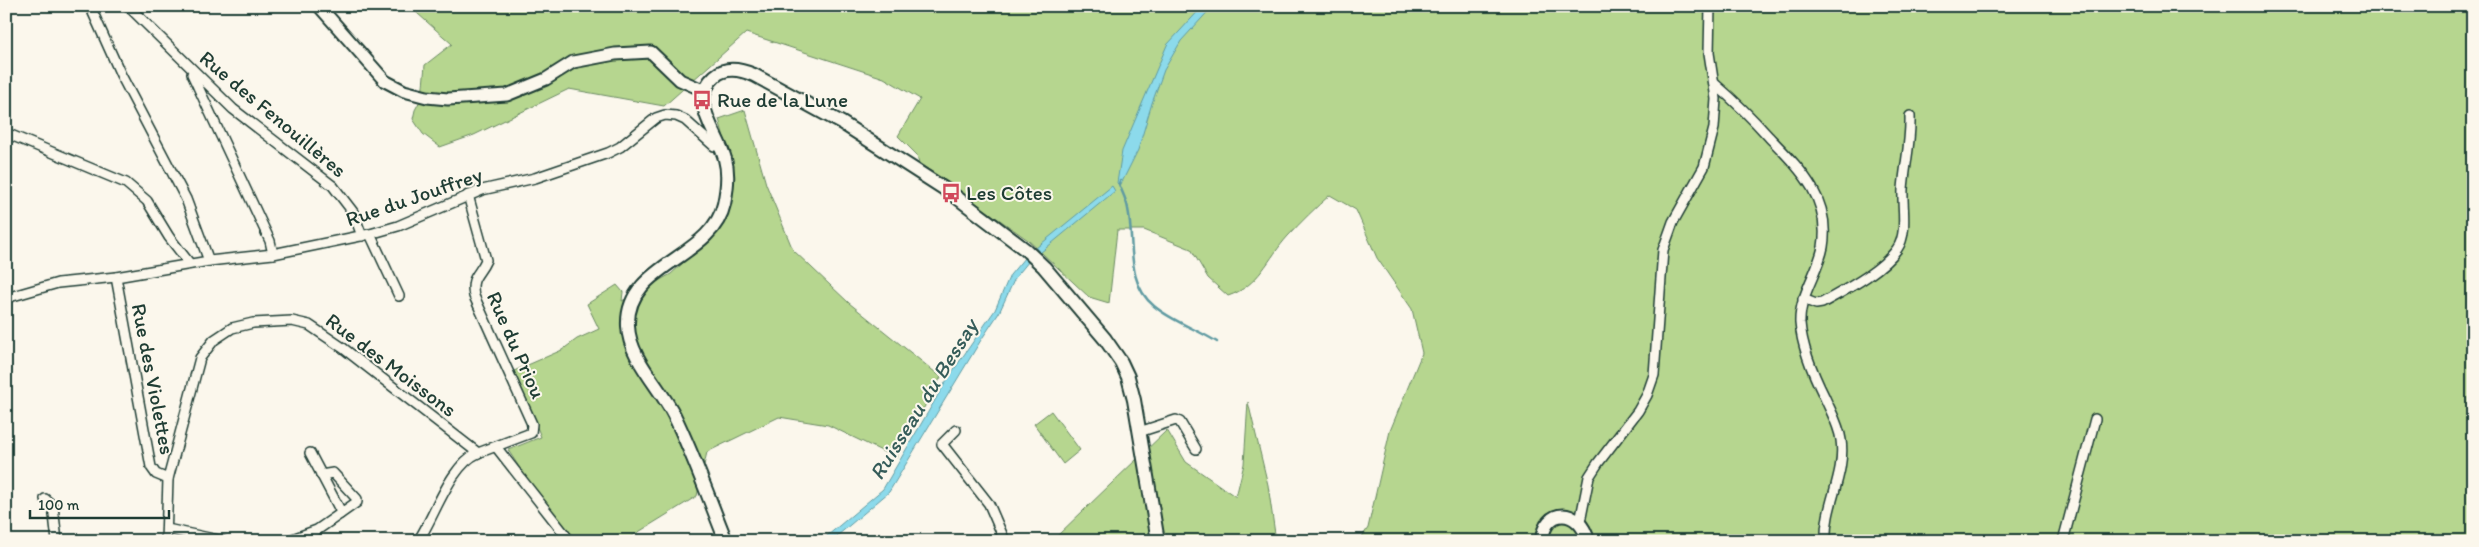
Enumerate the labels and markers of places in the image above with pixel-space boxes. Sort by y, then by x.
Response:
place label: Rue de la Lune [717,87,848,112]
bus stop icon: Rue de la Lune [691,89,713,111]
place label: Les Côtes [966,180,1052,205]
bus stop icon: Les Côtes [940,182,962,204]

